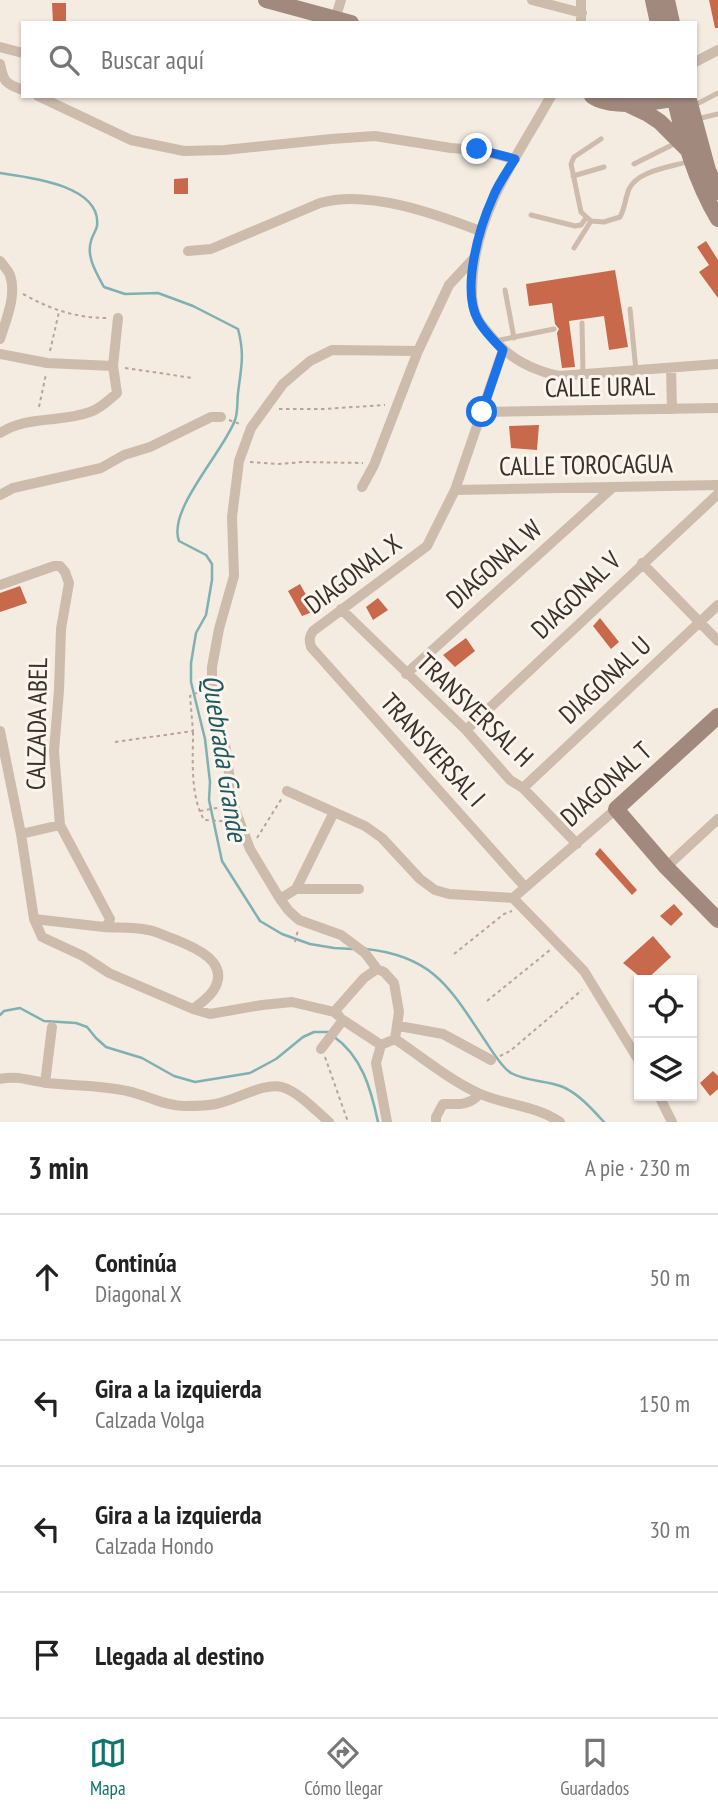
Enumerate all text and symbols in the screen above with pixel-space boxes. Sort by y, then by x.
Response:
search box [21,21,697,98]
icon: search [45,41,83,79]
text: Buscar aquí [101,43,204,76]
route end [461,133,492,164]
street label: CALLE URAL [545,369,656,404]
route start [466,396,497,427]
street label: CALLE TOROCAGUA [499,446,674,483]
street label: DIAGONAL W [439,512,549,615]
street label: DIAGONAL X [298,527,408,621]
street label: DIAGONAL V [524,543,628,645]
street label: DIAGONAL U [552,629,658,730]
street label: TRANSVERSAL H [410,646,541,773]
street label: CALZADA ABEL [19,657,54,790]
water label: Quebrada Grande [194,672,257,846]
street label: TRANSVERSAL I [374,686,493,813]
street label: DIAGONAL T [553,734,658,833]
map controls [634,975,697,1101]
button: locate [634,975,697,1038]
button: layers [634,1038,697,1101]
text: 3 min [28,1148,89,1187]
text: A pie · 230 m [585,1153,690,1182]
text: Continúa [95,1246,177,1279]
icon: ahead [28,1258,66,1296]
text: 50 m [649,1263,690,1292]
text: Diagonal X [95,1279,182,1308]
text: Gira a la izquierda [95,1372,262,1405]
icon: left [28,1384,66,1422]
text: 150 m [639,1389,690,1418]
text: Calzada Volga [95,1405,205,1434]
text: Gira a la izquierda [95,1498,262,1531]
icon: left [28,1510,66,1548]
text: 30 m [649,1515,690,1544]
text: Calzada Hondo [95,1531,214,1560]
icon: arrive [28,1636,66,1674]
text: Llegada al destino [95,1639,264,1672]
tab: Mapa [89,1734,127,1800]
tab: Cómo llegar [304,1734,383,1800]
tab: Guardados [560,1734,629,1800]

